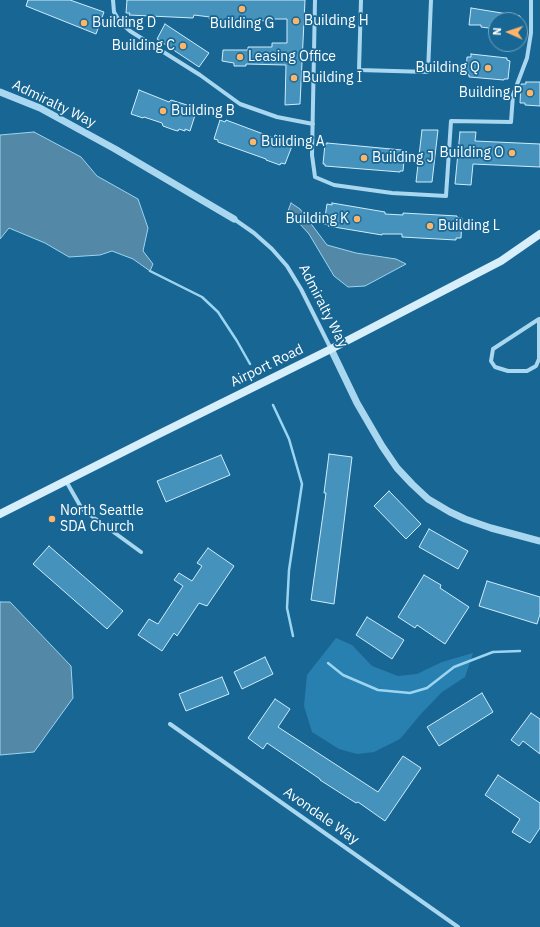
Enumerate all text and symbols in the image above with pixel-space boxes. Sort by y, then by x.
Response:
marker: Building G [237,4,247,14]
north arrow [488,12,528,52]
place label: Building H [304,13,369,29]
place label: Building D [92,15,156,31]
place label: Building G [210,16,274,32]
marker: Building H [291,16,301,26]
marker: Building D [79,18,89,28]
text: N [490,27,504,36]
place label: Building C [112,38,175,54]
marker: Building C [178,41,188,51]
place label: Leasing Office [248,49,336,65]
marker: Leasing Office [235,52,245,62]
place label: Building Q [415,60,480,76]
marker: Building Q [483,63,493,73]
place label: Building I [302,70,362,86]
marker: Building I [289,73,299,83]
street label: Admiralty Way [9,76,99,132]
place label: Building P [459,85,522,101]
marker: Building P [525,88,535,98]
place label: Building B [171,103,235,119]
marker: Building B [158,106,168,116]
place label: Building A [261,134,325,150]
marker: Building A [248,137,258,147]
place label: Building O [439,145,504,161]
marker: Building O [507,148,517,158]
place label: Building J [372,150,434,166]
marker: Building J [359,153,369,163]
place label: Building K [285,211,349,227]
marker: Building K [352,214,362,224]
place label: Building L [438,218,500,234]
marker: Building L [425,221,435,231]
street label: Admiralty Way [295,262,351,350]
street label: Airport Road [228,341,306,391]
place label: North Seattle SDA Church [60,503,144,536]
marker: North Seattle SDA Church [47,514,57,524]
street label: Avondale Way [280,784,362,848]

